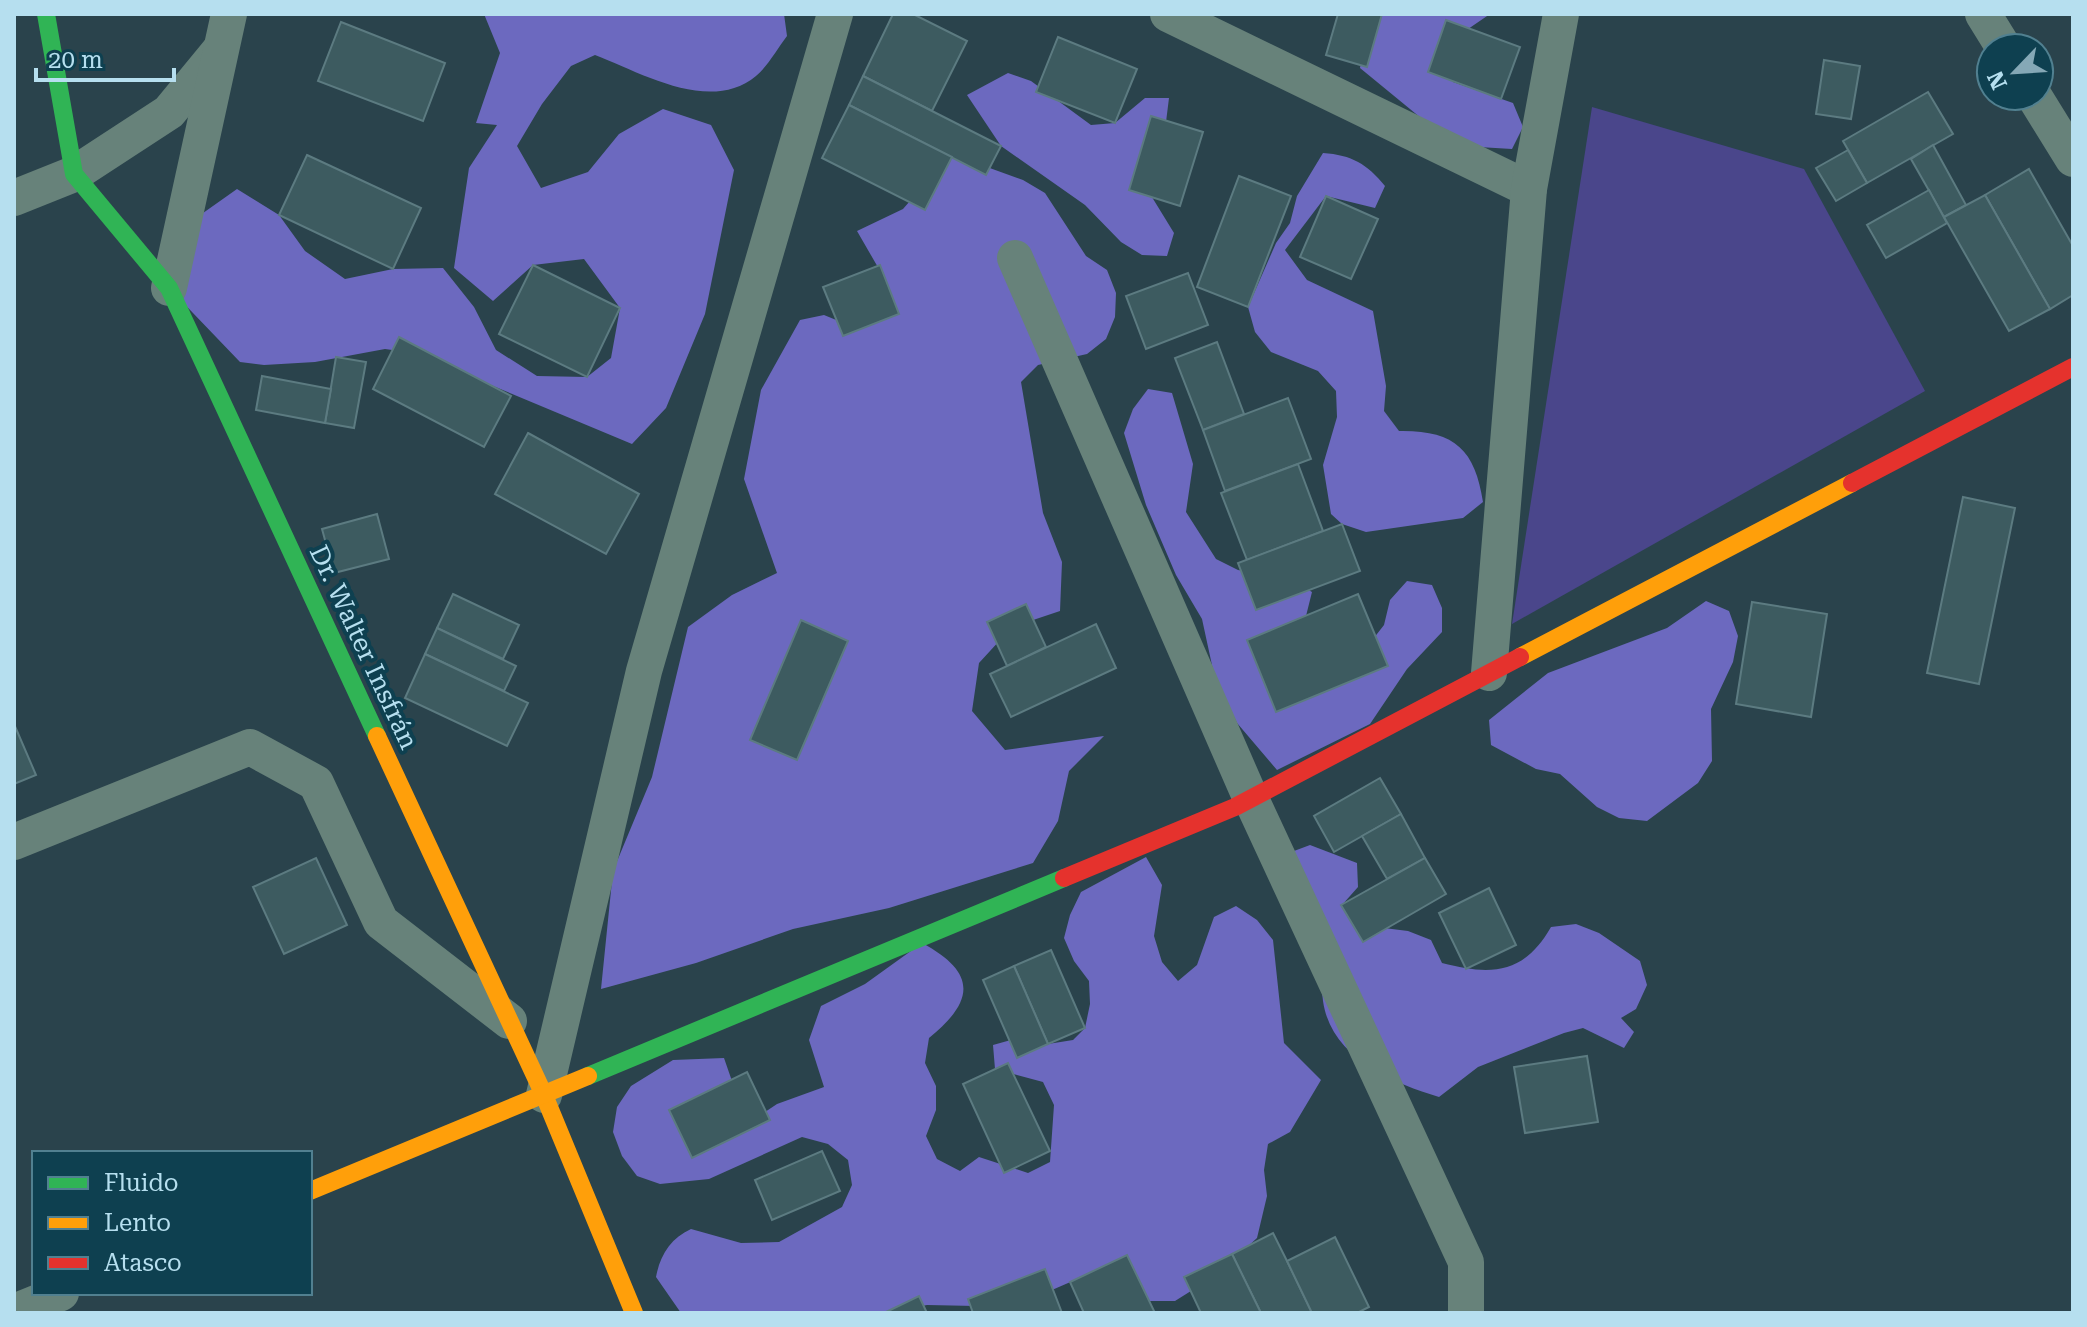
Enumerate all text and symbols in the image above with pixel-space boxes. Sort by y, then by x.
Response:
scale bar [36,32,174,82]
north arrow [1975,32,2055,112]
text: 20 m [48,46,103,74]
text: N [1982,67,2012,93]
street label: Dr. Walter Insfrán [304,540,424,754]
legend [32,1151,312,1295]
text: Fluido [104,1169,179,1197]
text: Lento [104,1209,171,1237]
text: Atasco [104,1249,182,1277]

